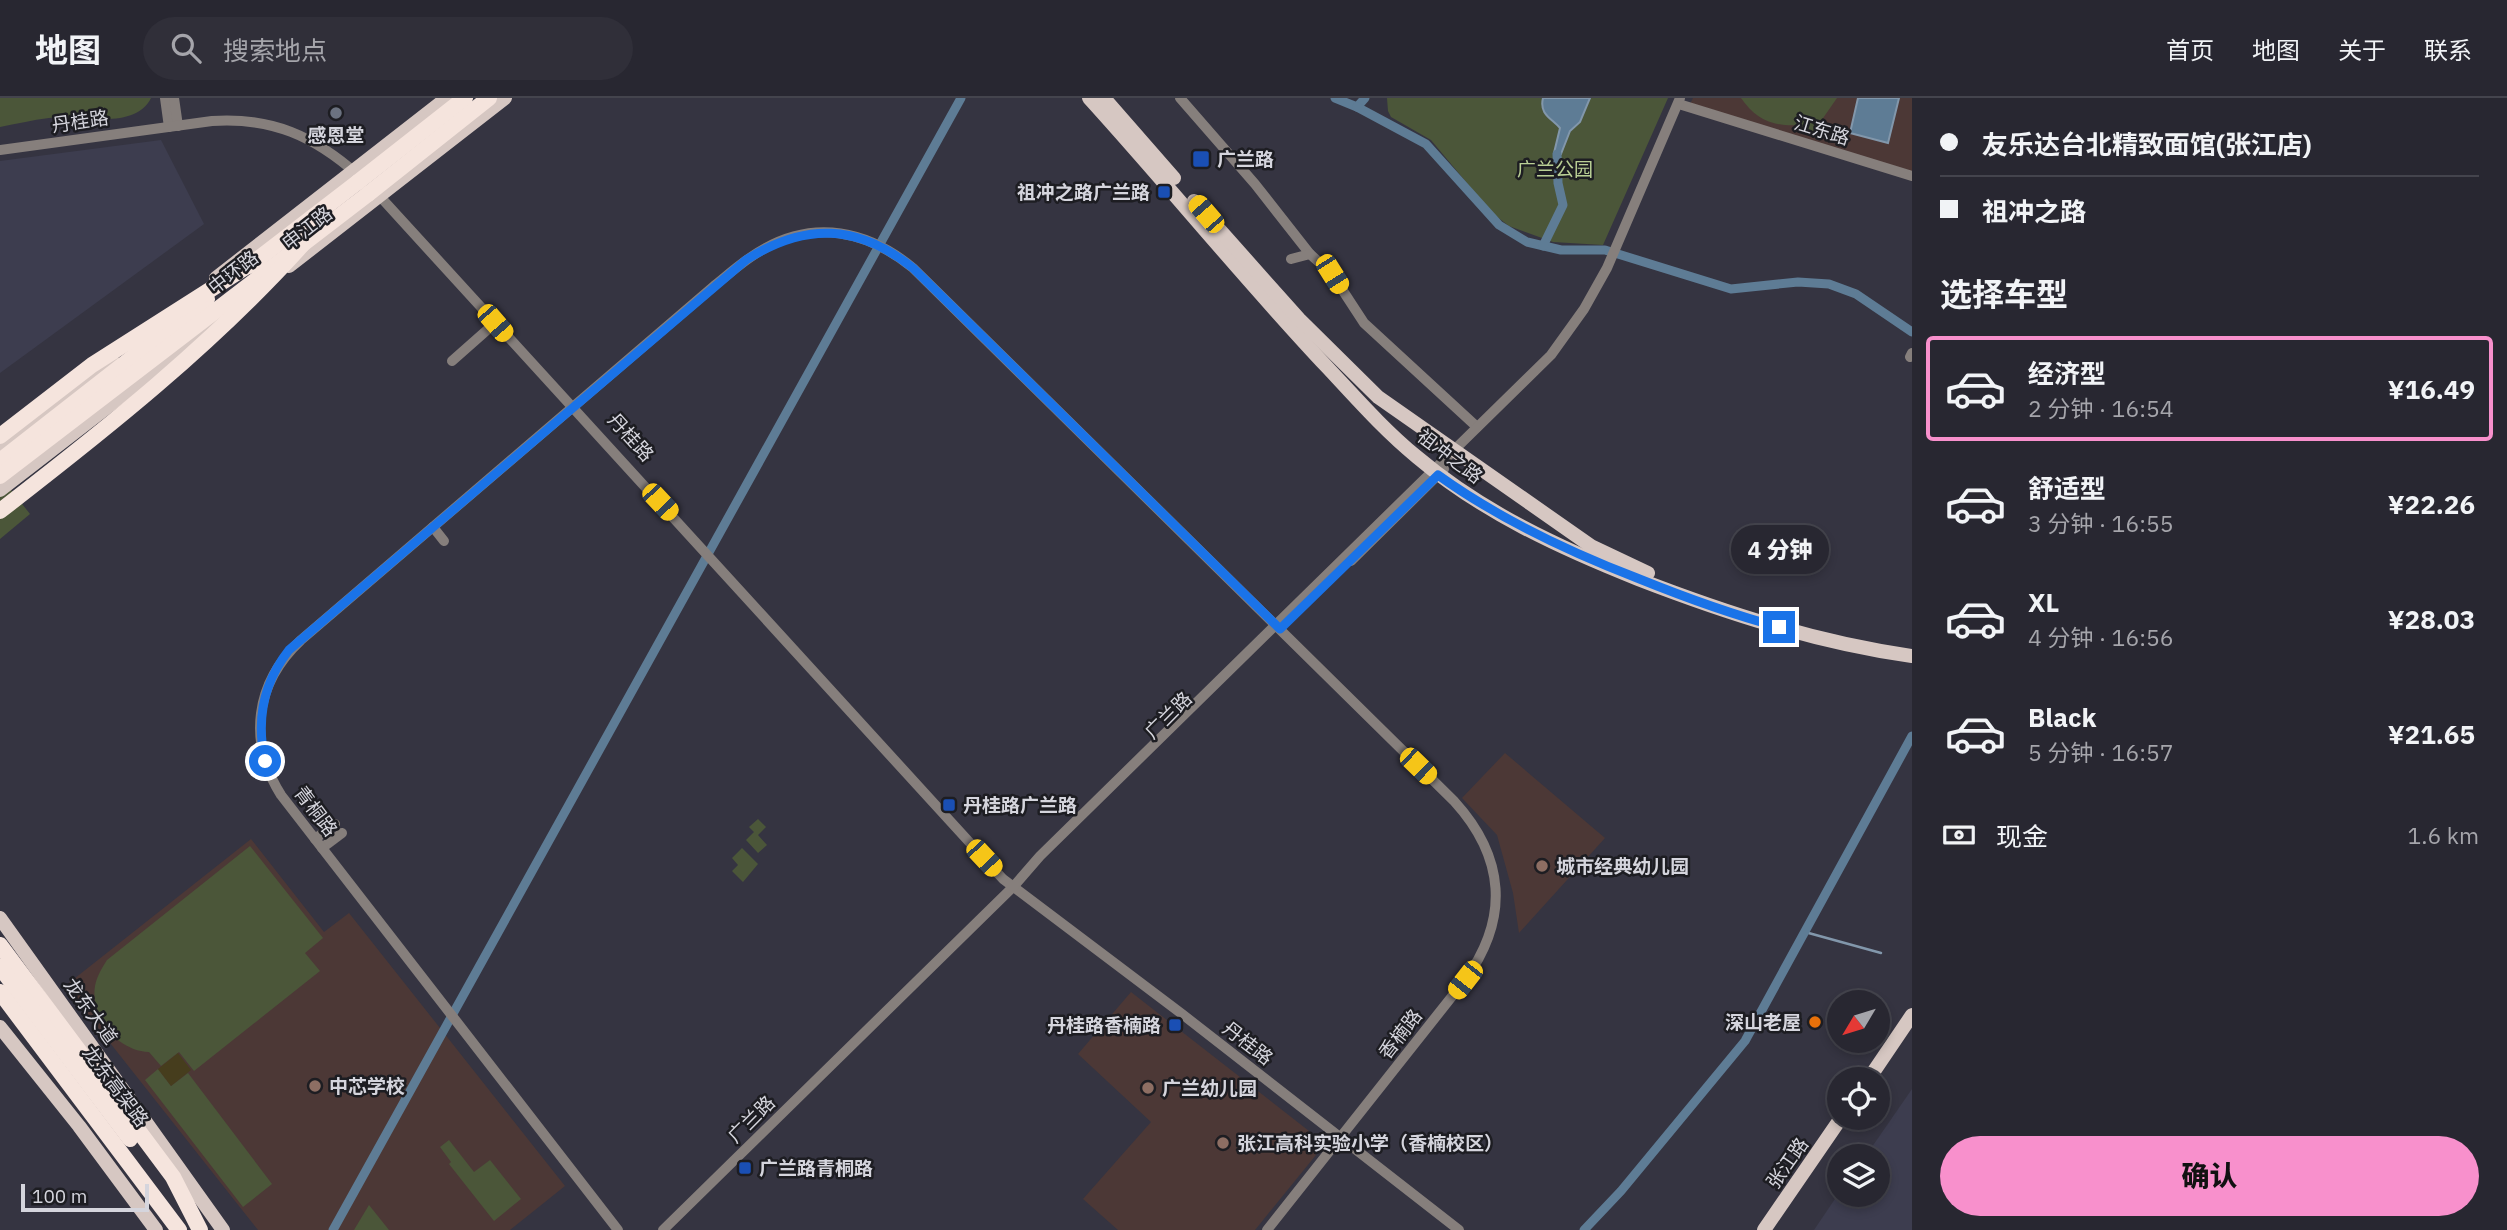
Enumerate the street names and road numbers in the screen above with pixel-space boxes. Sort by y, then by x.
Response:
street label: 丹桂路 [50,105,110,137]
street label: 江东路 [1791,110,1853,150]
street label: 申江路 [277,201,337,255]
street label: 中环路 [203,245,263,299]
street label: 丹桂路 [603,408,659,466]
street label: 祖冲之路 [1412,424,1488,488]
street label: 广兰路 [1139,686,1197,744]
street label: 青桐路 [289,781,343,841]
street label: 龙东大道 [59,973,123,1049]
street label: 香楠路 [1373,1004,1427,1064]
street label: 丹桂路 [1218,1016,1278,1070]
street label: 龙东高架路 [78,1041,154,1131]
street label: 广兰路 [722,1090,780,1148]
street label: 张江路 [1761,1133,1813,1193]

